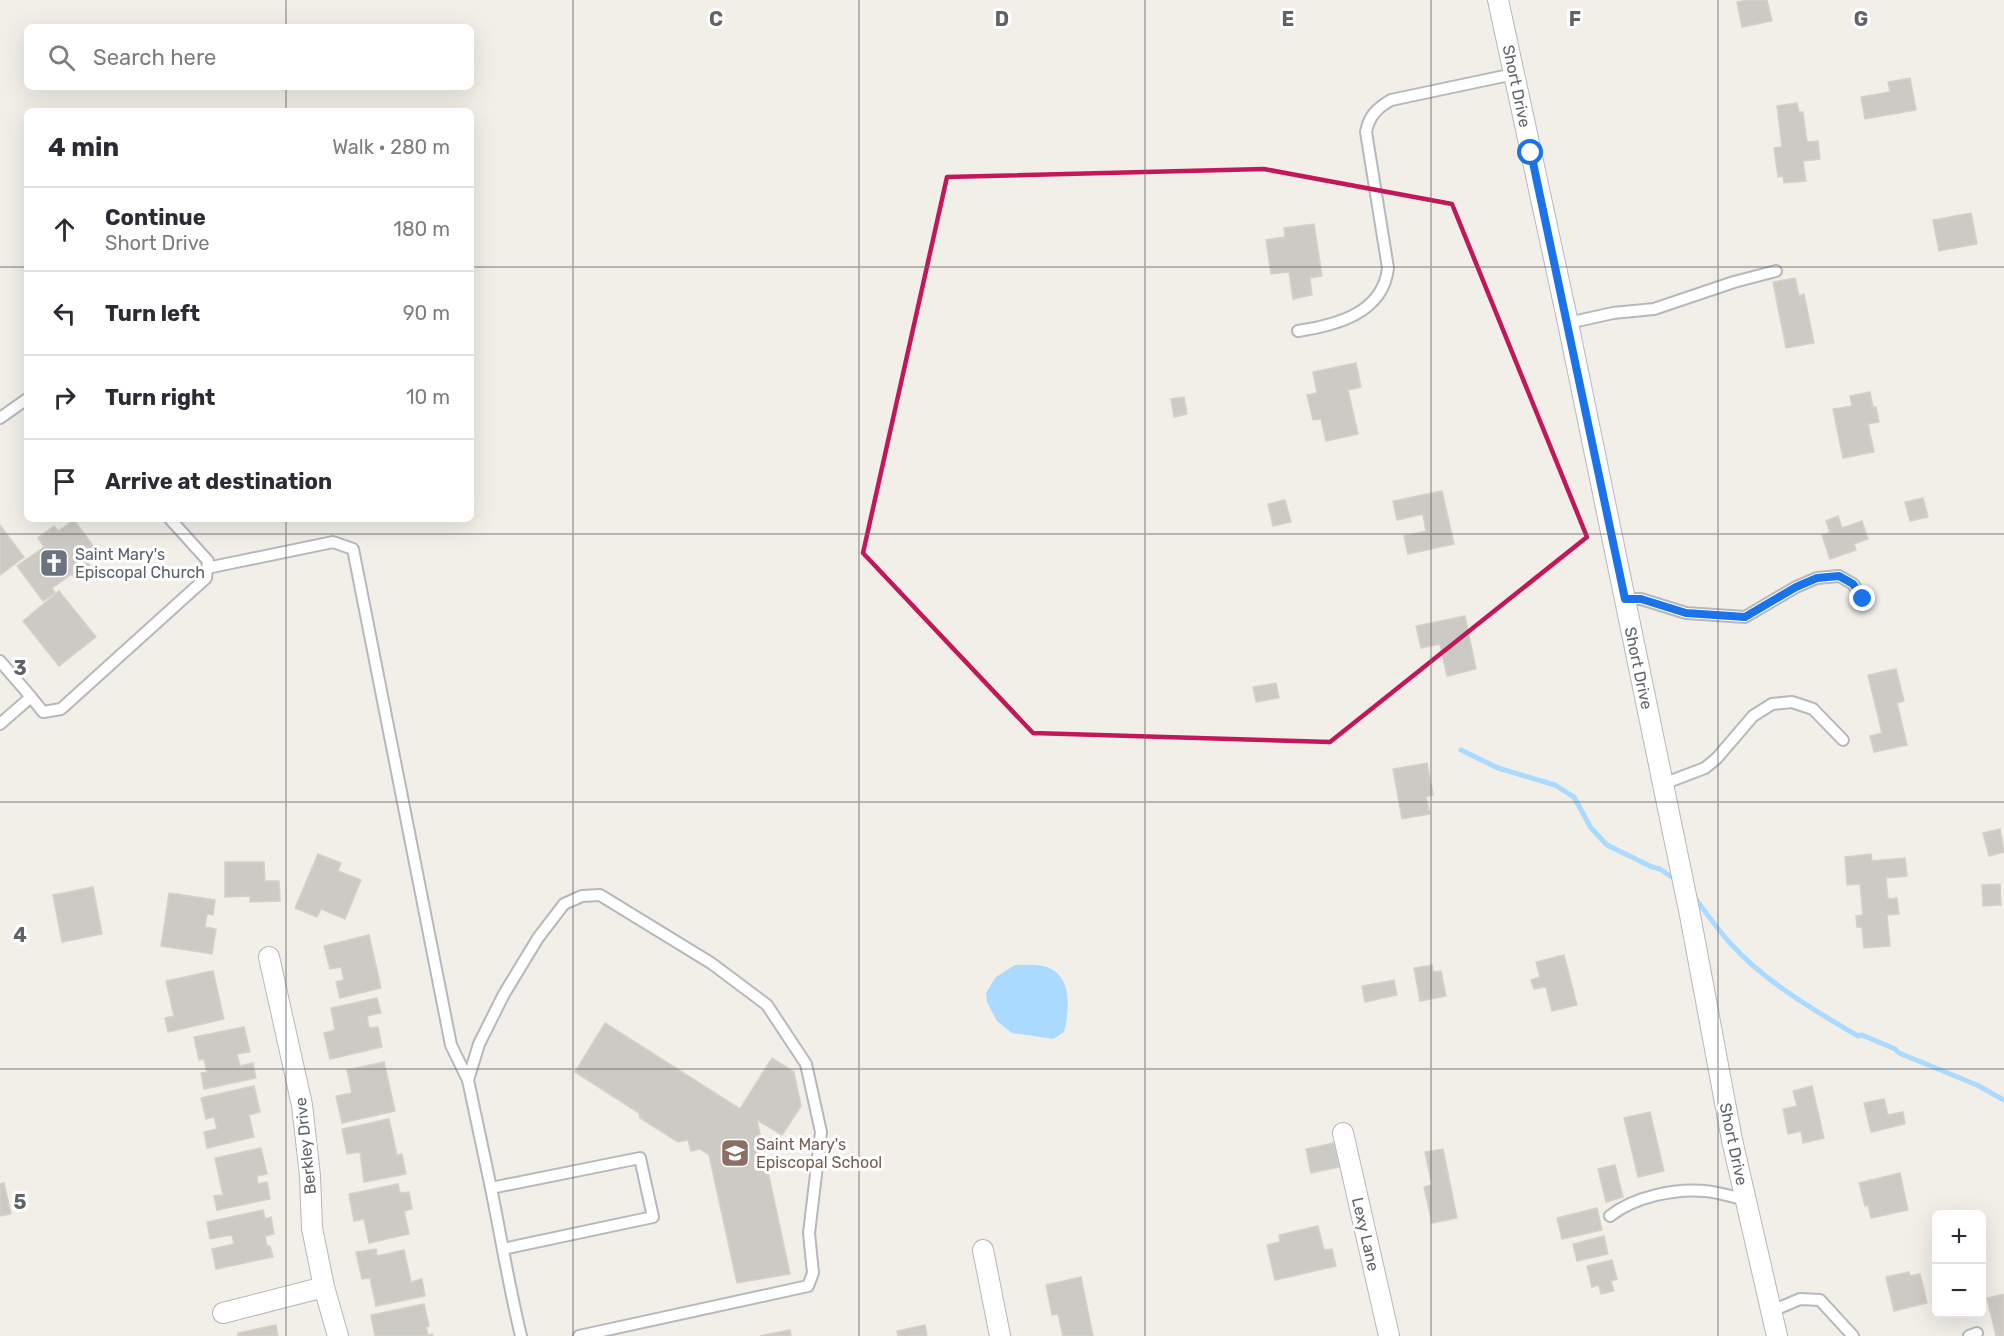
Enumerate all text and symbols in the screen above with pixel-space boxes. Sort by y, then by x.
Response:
text: C [709,7,723,31]
text: D [995,7,1009,31]
text: E [1282,7,1294,31]
text: F [1569,7,1581,31]
text: G [1854,7,1868,31]
search box [24,24,474,90]
icon: search [45,41,78,74]
street label: Short Drive [1499,43,1535,129]
text: Search here [93,44,216,71]
text: 4 min [48,132,119,163]
text: Walk · 280 m [332,135,450,159]
route start [1517,139,1543,165]
text: Continue [105,204,206,231]
icon: ahead [48,213,81,246]
text: 180 m [393,217,450,241]
text: Short Drive [105,231,210,255]
icon: left [48,297,81,330]
text: Turn left [105,300,200,327]
text: 90 m [403,301,450,325]
icon: right [48,381,81,414]
text: Turn right [105,384,215,411]
text: 10 m [406,385,450,409]
icon: arrive [48,465,81,498]
text: Arrive at destination [105,468,332,495]
place label: Saint Mary's Episcopal Church [75,545,205,582]
church icon: Saint Mary's Episcopal Church [38,547,70,579]
route end [1849,585,1875,611]
street label: Short Drive [1621,625,1657,711]
text: 3 [13,656,27,680]
text: 4 [13,923,27,947]
street label: Berkley Drive [291,1097,320,1195]
street label: Short Drive [1716,1101,1752,1187]
place label: Saint Mary's Episcopal School [756,1135,882,1172]
school or university icon: Saint Mary's Episcopal School [719,1137,751,1169]
text: 5 [14,1190,27,1214]
street label: Lexy Lane [1348,1195,1383,1273]
map controls [1932,1210,1986,1318]
button: + [1932,1210,1986,1264]
button: − [1932,1264,1986,1318]

